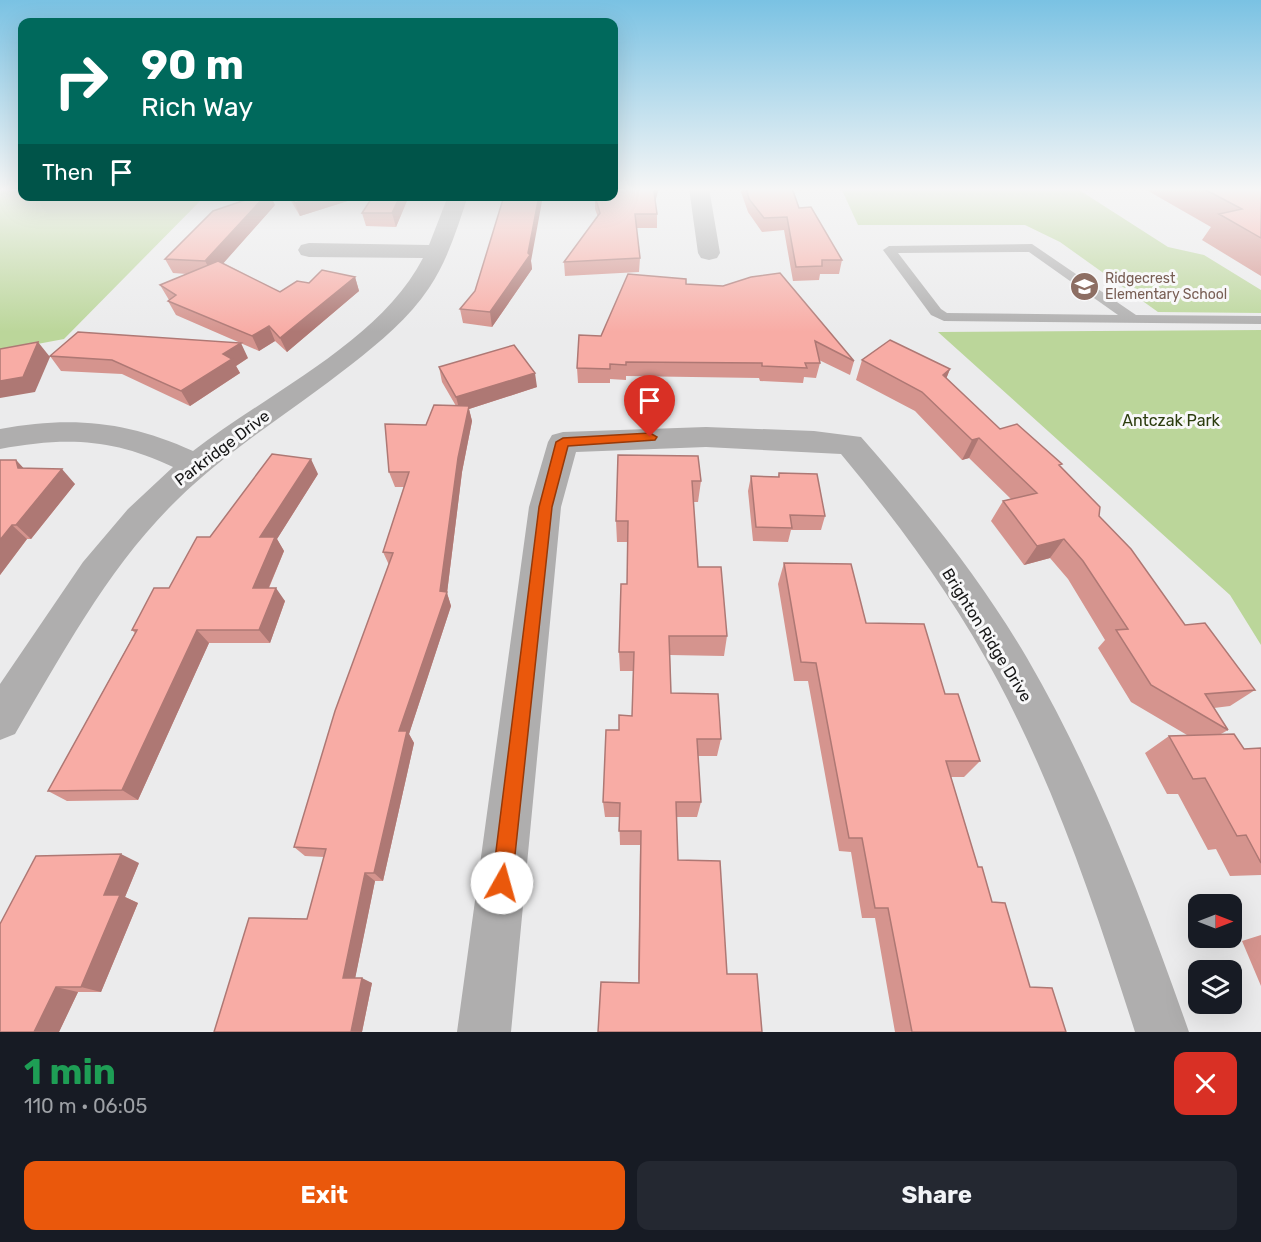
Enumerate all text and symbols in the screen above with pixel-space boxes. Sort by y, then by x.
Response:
text: 90 m [141,40,244,90]
icon: right [42,42,120,120]
text: Rich Way [141,91,253,123]
icon: arrive [105,156,138,189]
text: Then [42,159,93,186]
school or university icon: Ridgecrest Elementary School [1068,270,1100,302]
place label: Ridgecrest Elementary School [1105,270,1227,303]
pin [624,375,675,437]
icon: arrive [633,384,666,417]
street label: Parkridge Drive [171,406,273,490]
park label: Antczak Park [1122,411,1221,430]
street label: Brighton Ridge Drive [938,565,1036,705]
position arrow [470,851,534,915]
north arrow [1188,894,1242,948]
map controls [1188,894,1242,1014]
button: layers [1188,960,1242,1014]
text: 1 min [24,1050,116,1093]
button: close [1174,1052,1237,1115]
text: 110 m · 06:05 [24,1094,147,1118]
button: Exit [24,1161,625,1230]
button: Share [637,1161,1237,1230]

